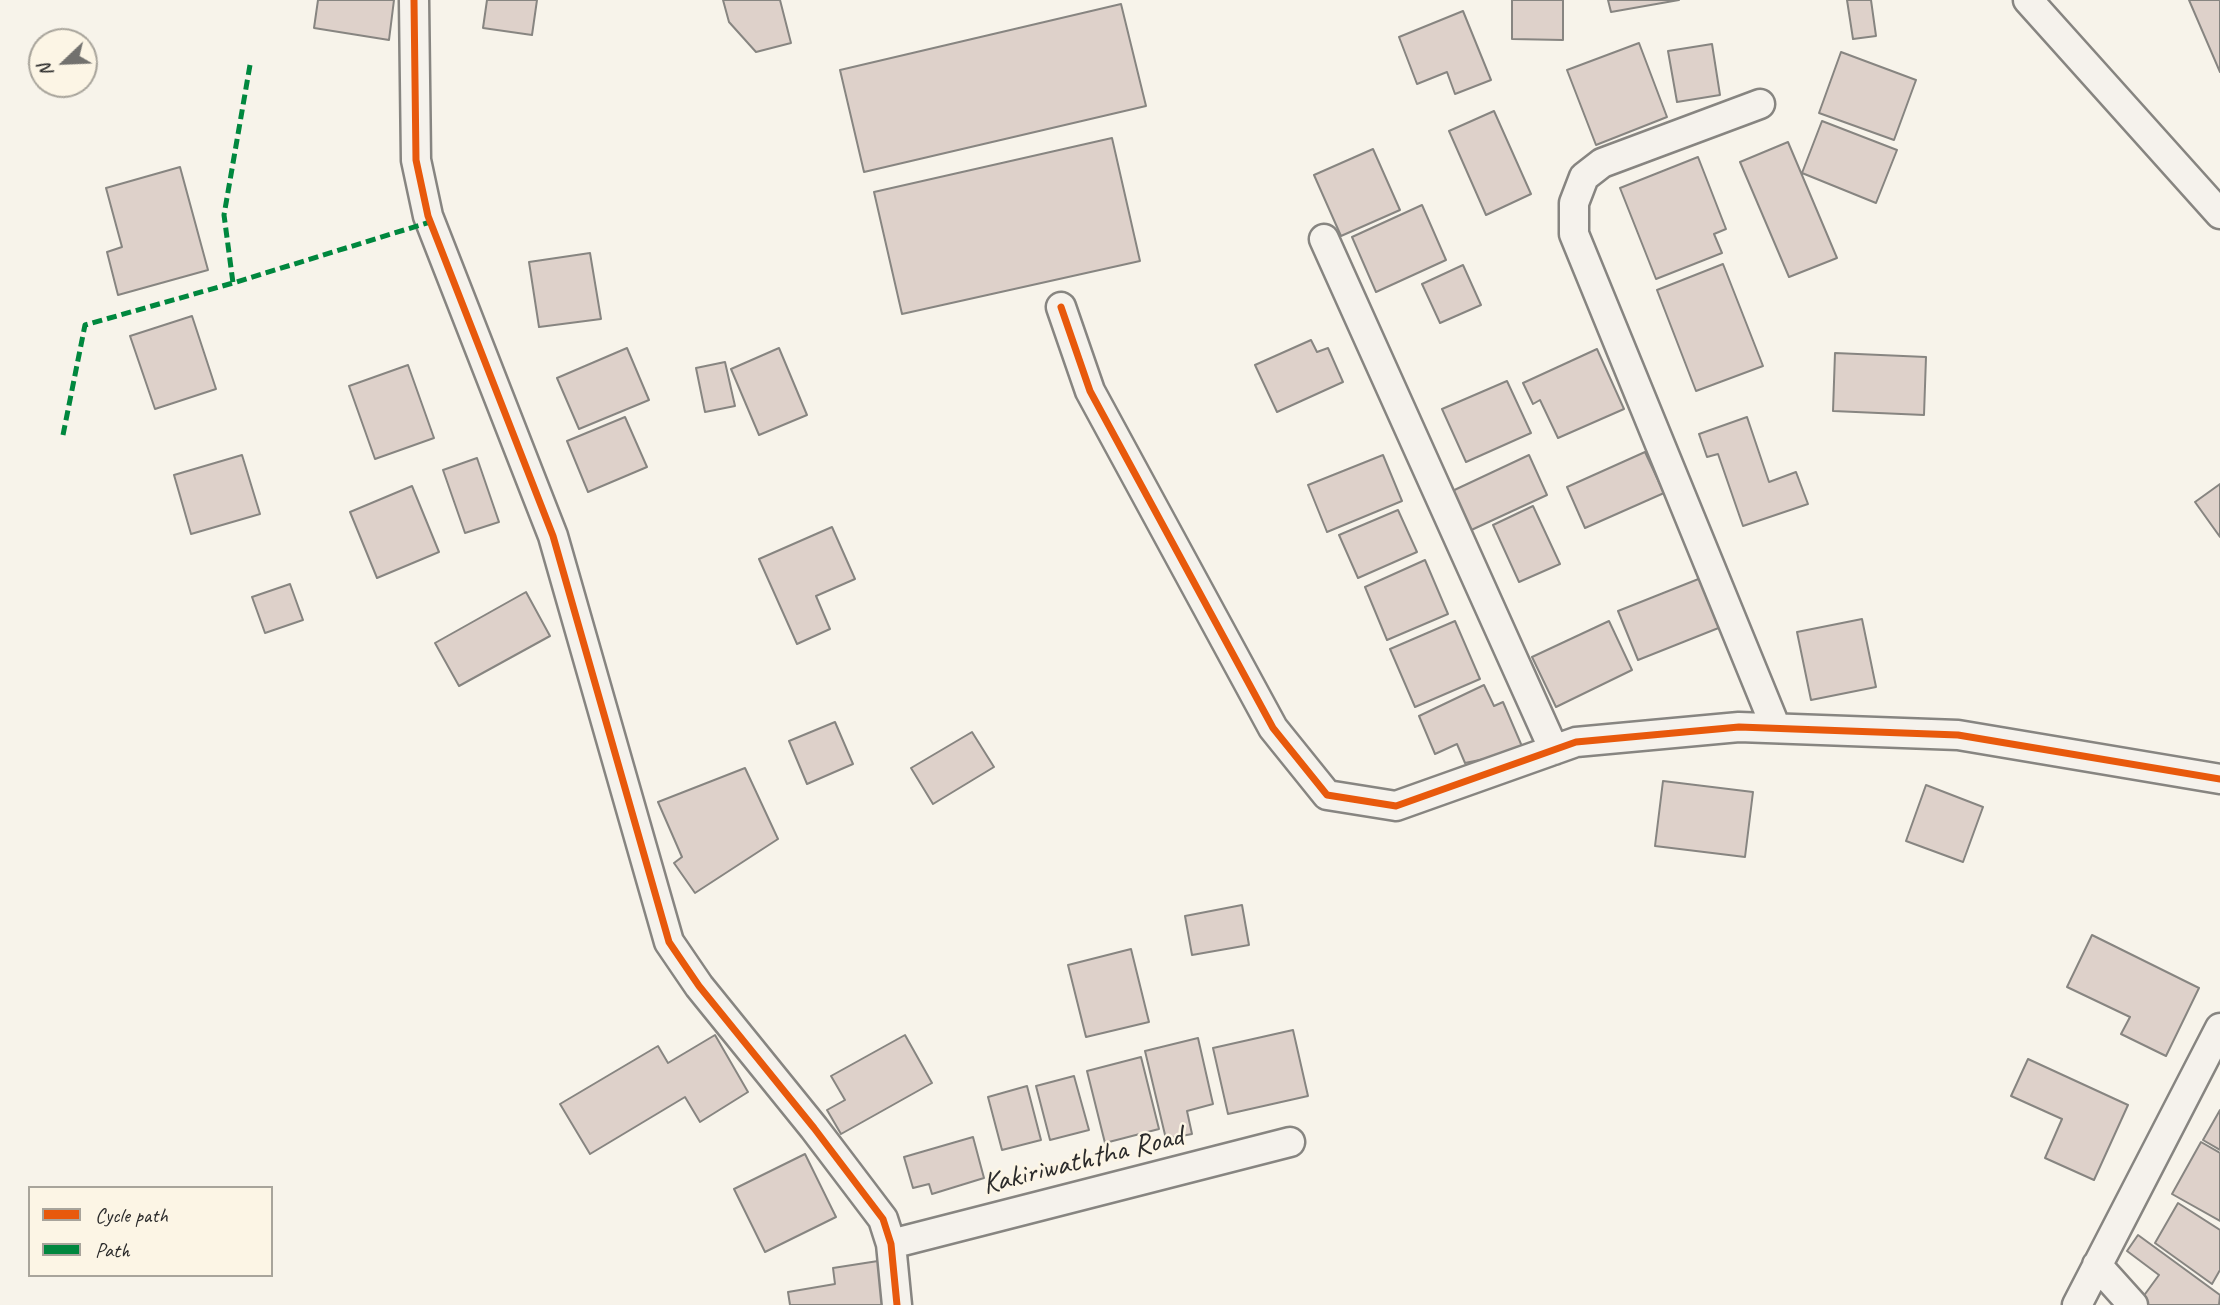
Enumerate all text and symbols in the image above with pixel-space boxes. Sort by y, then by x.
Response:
north arrow [28,28,98,98]
text: N [32,60,59,81]
street label: Kakiriwaththa Road [979,1119,1187,1203]
legend [28,1186,273,1277]
text: Cycle path [95,1202,168,1228]
text: Path [95,1237,130,1263]

